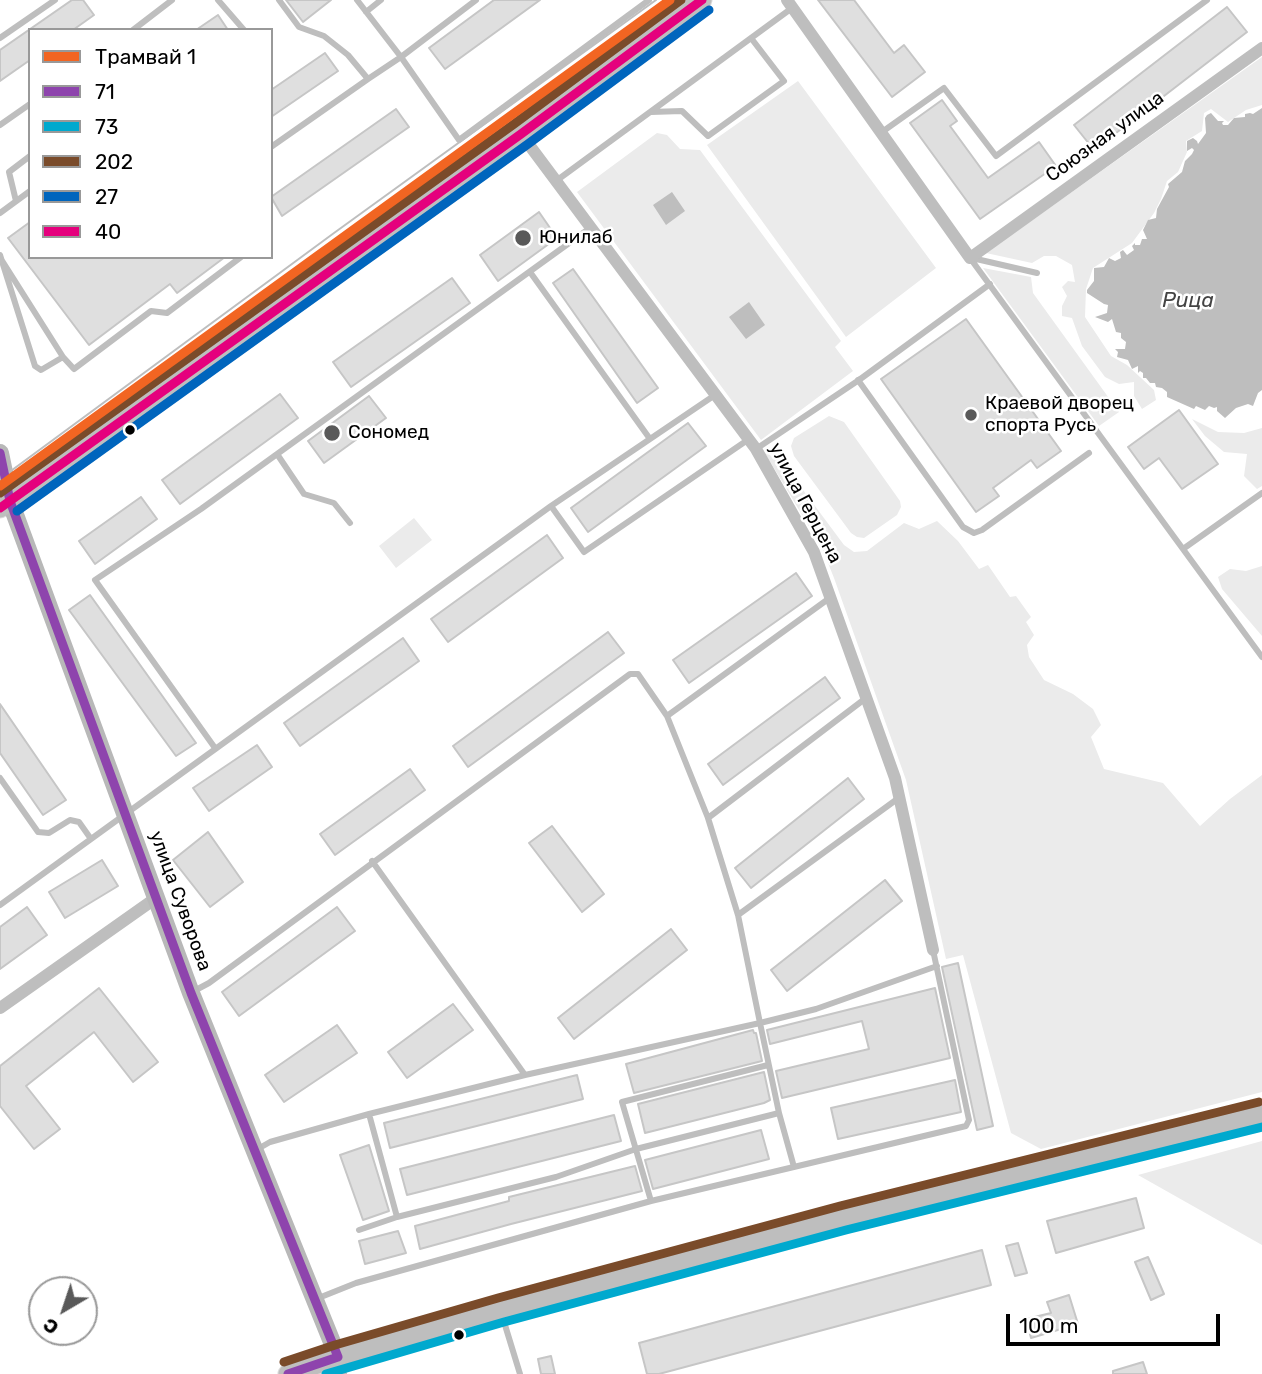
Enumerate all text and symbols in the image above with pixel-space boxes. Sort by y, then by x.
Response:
legend [28,28,273,259]
text: Трамвай 1 [95,44,196,69]
text: 71 [95,79,115,104]
street label: Союзная улица [1042,87,1168,187]
text: 73 [95,114,118,139]
text: 202 [95,149,133,174]
text: 27 [95,184,118,209]
text: 40 [95,219,121,244]
place label: Юнилаб [539,227,613,249]
marker: Юнилаб [513,228,533,248]
water label: Рица [1162,288,1214,314]
place label: Краевой дворец спорта Русь [985,393,1134,437]
marker: Краевой дворец спорта Русь [963,407,979,423]
place label: Сономед [348,422,429,444]
unlabelled marker [123,423,137,437]
marker: Сономед [322,423,342,443]
street label: улица Герцена [764,439,846,567]
street label: улица Суворова [144,828,216,974]
north arrow [28,1276,98,1346]
scale bar [1010,1300,1224,1344]
text: С [38,1313,63,1339]
text: 100 m [1019,1313,1078,1338]
unlabelled marker [452,1328,466,1342]

